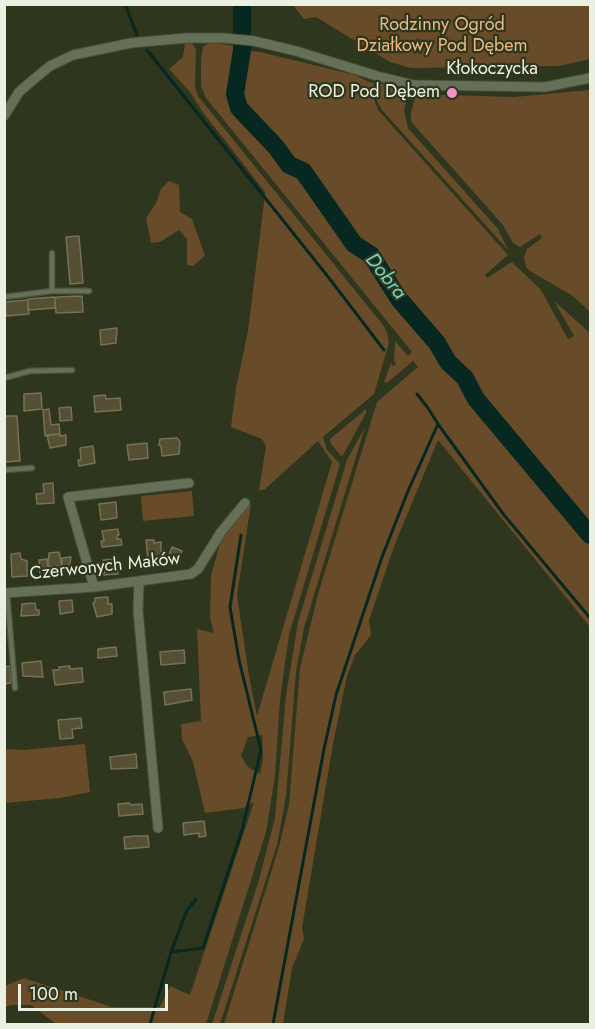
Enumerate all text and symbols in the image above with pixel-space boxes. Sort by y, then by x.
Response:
park label: Rodzinny Ogród Działkowy Pod Dębem [356,15,528,57]
street label: Kłokoczycka [446,59,538,81]
place label: ROD Pod Dębem [308,82,440,104]
marker: ROD Pod Dębem [445,86,459,100]
water label: Dobra [359,249,411,305]
street label: Czerwonych Maków [29,548,181,586]
scale bar [21,972,171,1010]
text: 100 m [29,981,78,1007]

